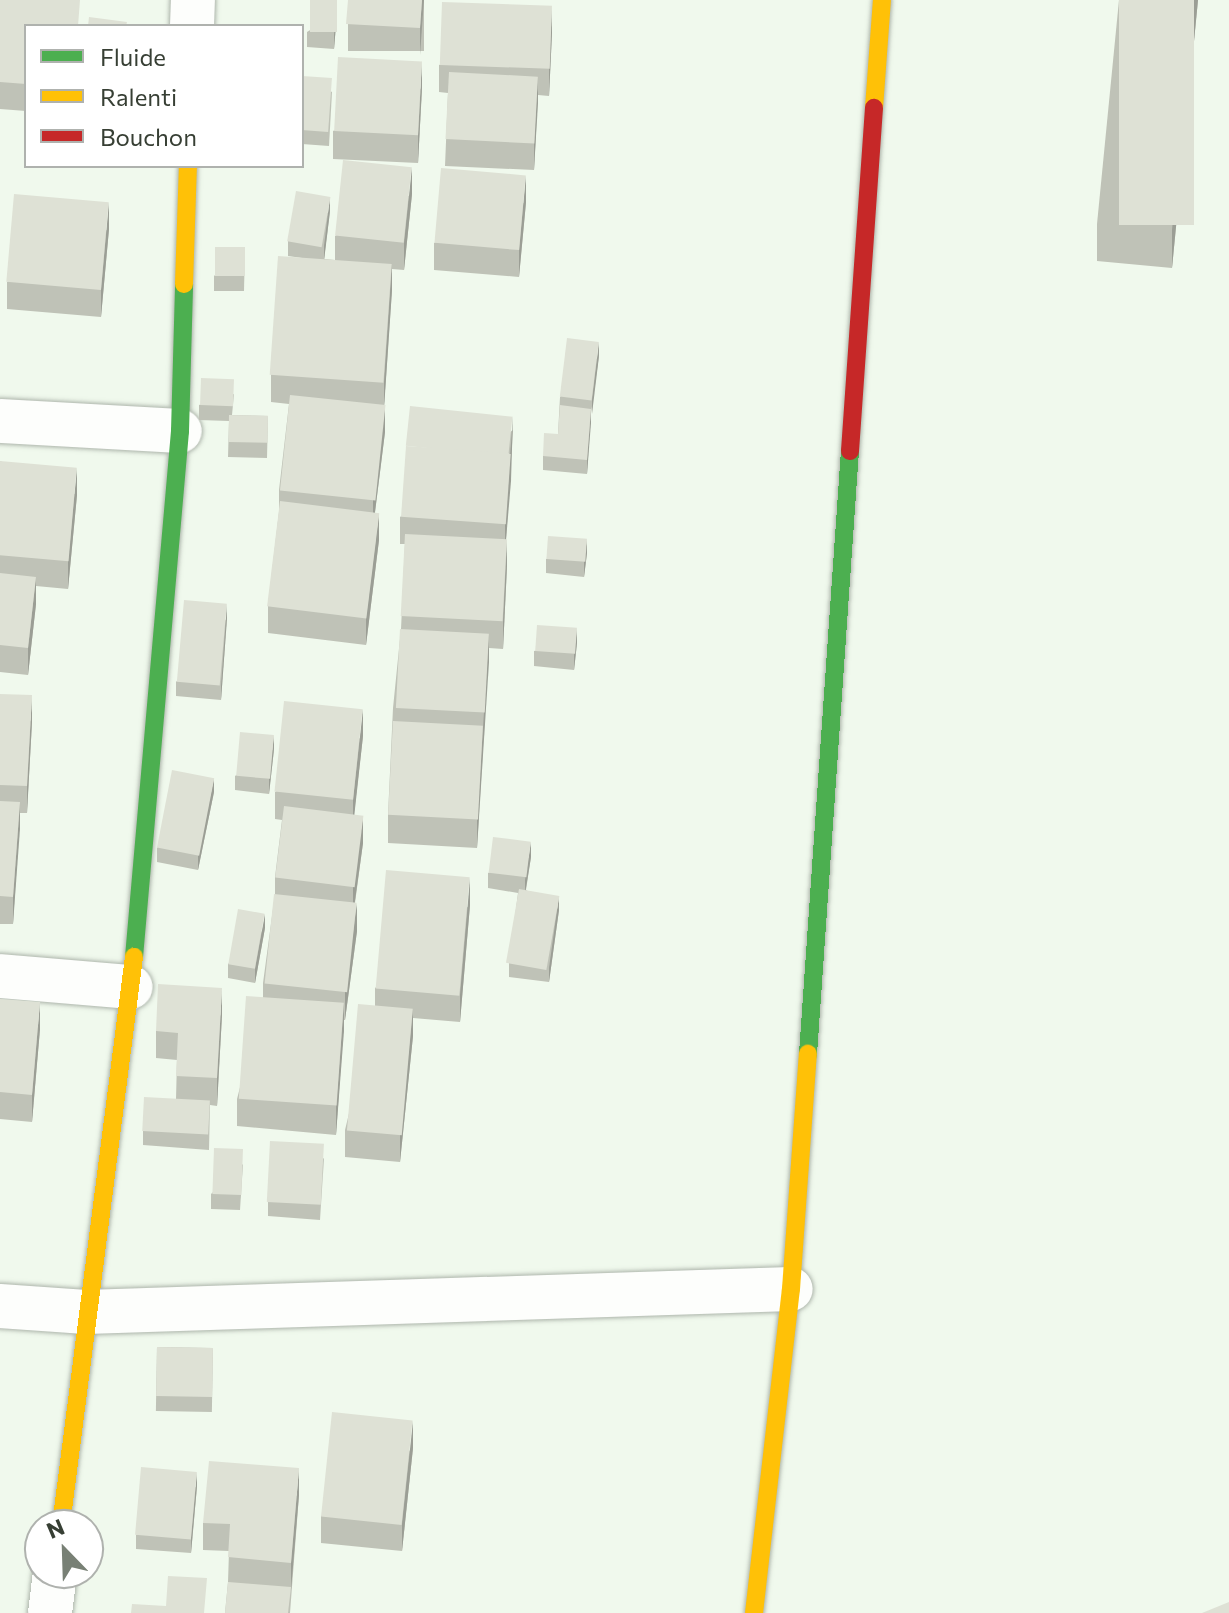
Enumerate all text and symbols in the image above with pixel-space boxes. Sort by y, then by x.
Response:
legend [24,24,304,168]
text: Fluide [100,42,166,71]
text: Ralenti [100,82,177,111]
text: Bouchon [100,122,197,151]
north arrow [24,1509,104,1589]
text: N [42,1513,68,1544]

